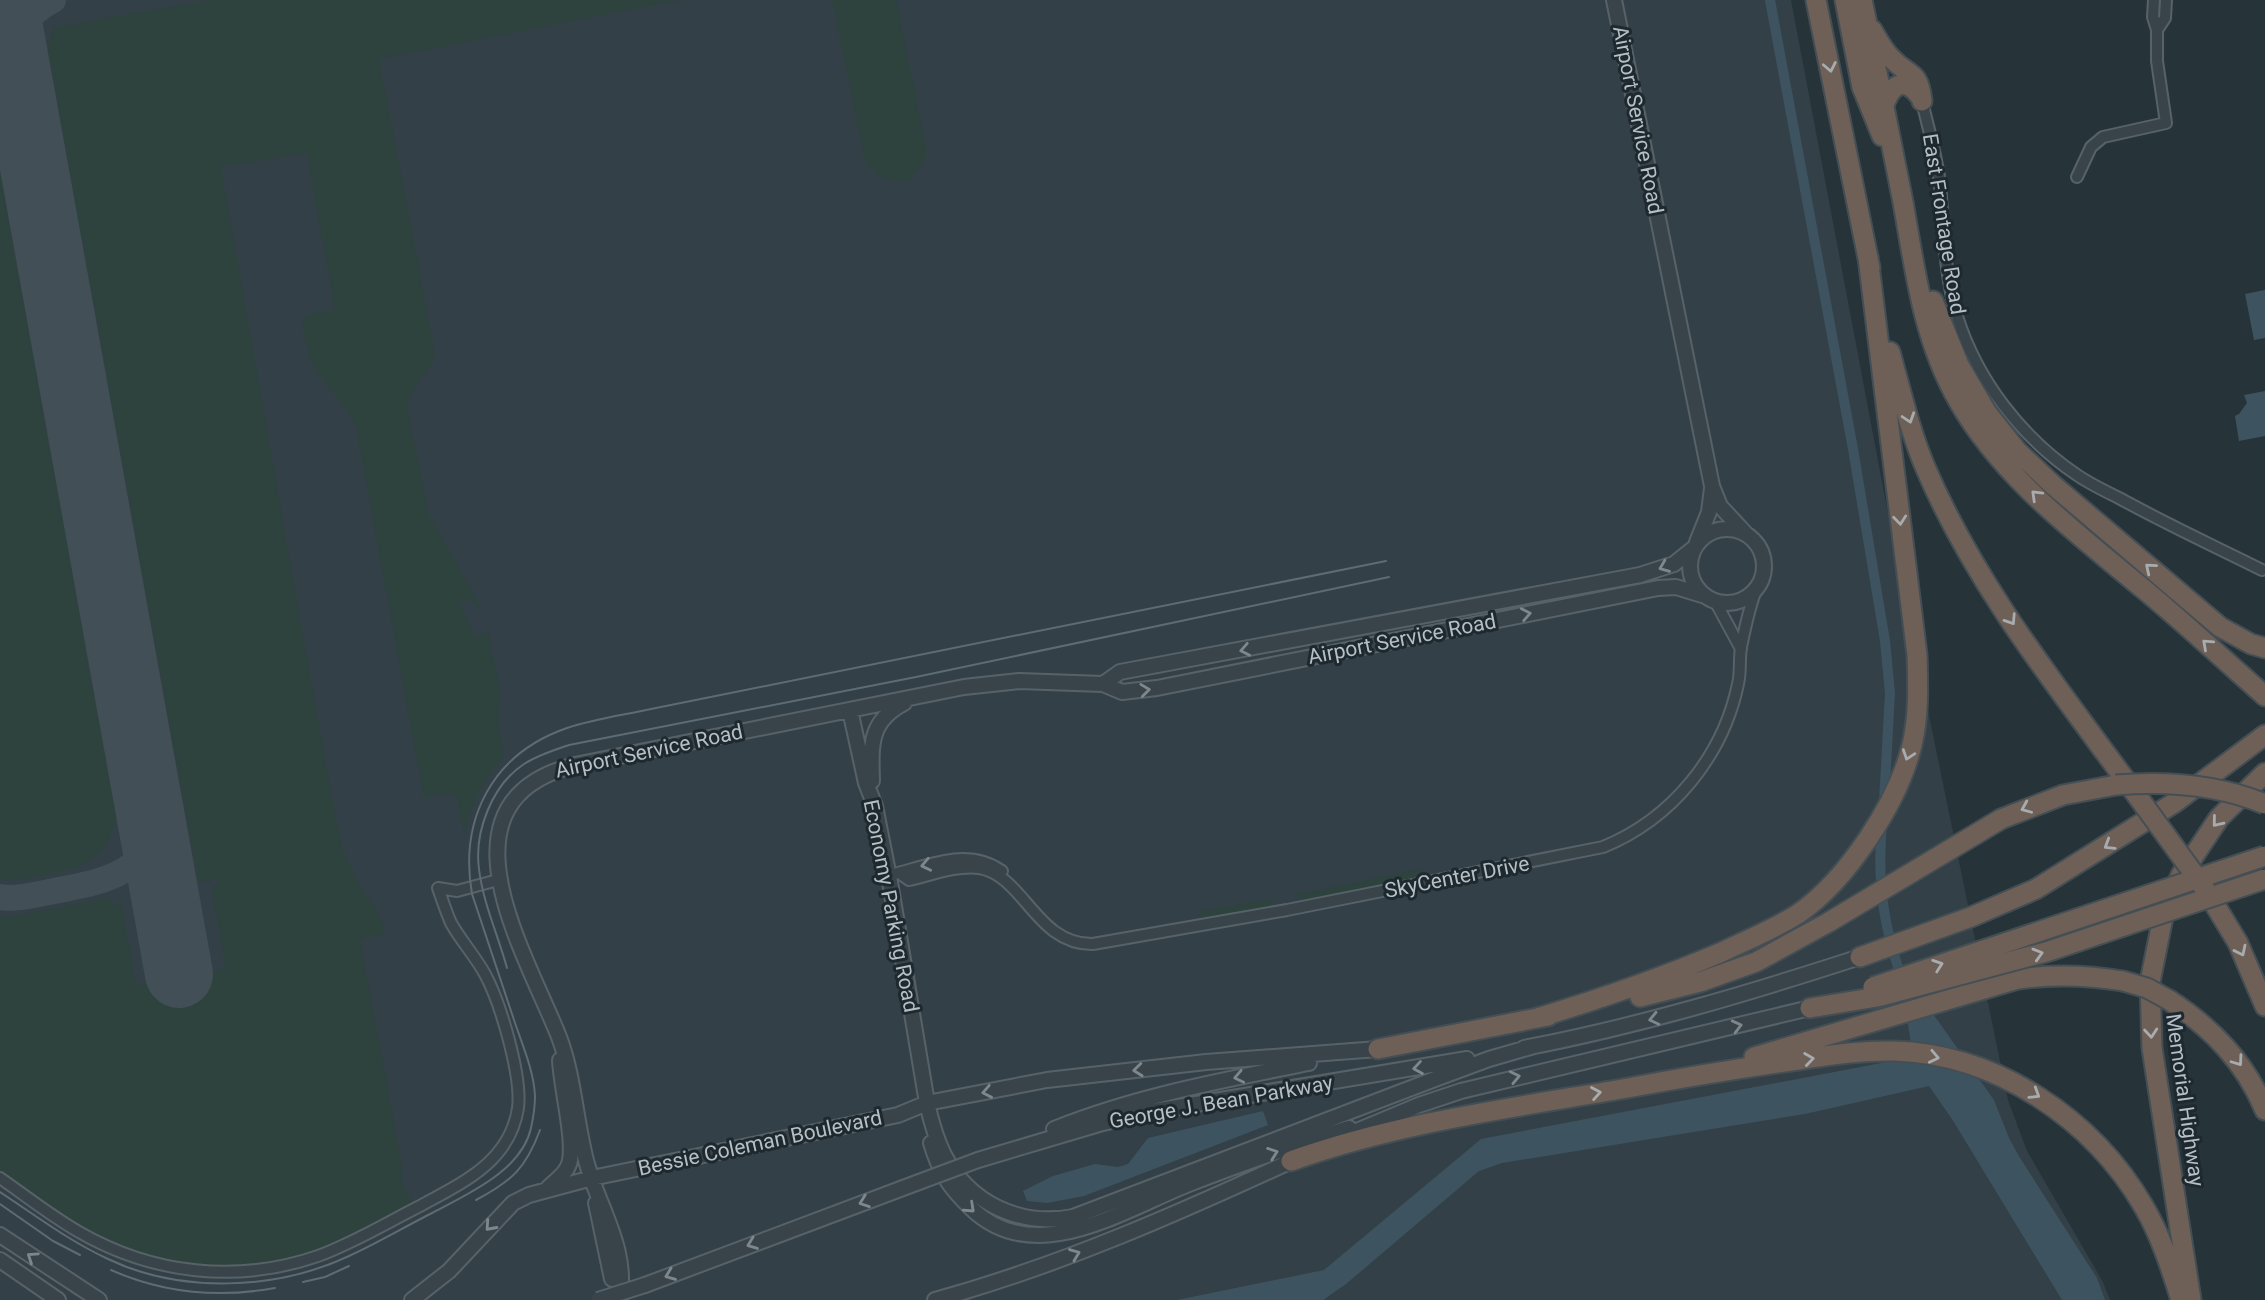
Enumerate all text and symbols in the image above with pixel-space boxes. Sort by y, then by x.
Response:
street label: Airport Service Road [1608,24,1668,216]
one-way arrow [1821,61,1836,73]
street label: East Frontage Road [1918,132,1970,316]
one-way arrow [1901,412,1915,424]
one-way arrow [2031,491,2044,504]
one-way arrow [1893,514,1908,525]
one-way arrow [1659,558,1671,572]
one-way arrow [2145,564,2158,576]
one-way arrow [1520,608,1532,623]
street label: Airport Service Road [1306,609,1498,669]
one-way arrow [2003,613,2016,626]
one-way arrow [2203,640,2216,653]
one-way arrow [1239,641,1251,656]
one-way arrow [1139,682,1151,697]
street label: Airport Service Road [553,719,745,783]
one-way arrow [1902,749,1916,761]
street label: Economy Parking Road [859,798,923,1014]
one-way arrow [2021,800,2033,814]
one-way arrow [2213,814,2226,826]
one-way arrow [2104,836,2117,849]
street label: SkyCenter Drive [1383,851,1531,903]
one-way arrow [920,856,932,871]
one-way arrow [2233,944,2247,956]
one-way arrow [2032,948,2044,963]
one-way arrow [1931,959,1944,973]
one-way arrow [1648,1011,1660,1025]
street label: Memorial Highway [2161,1012,2209,1188]
one-way arrow [1731,1020,1743,1034]
one-way arrow [2143,1027,2158,1038]
one-way arrow [1928,1049,1940,1064]
one-way arrow [1803,1051,1815,1066]
one-way arrow [2229,1053,2242,1066]
one-way arrow [1412,1060,1424,1075]
one-way arrow [1132,1062,1144,1077]
one-way arrow [1233,1069,1245,1084]
street label: George J. Bean Parkway [1107,1071,1335,1133]
one-way arrow [1509,1071,1521,1086]
one-way arrow [981,1084,993,1099]
one-way arrow [1590,1086,1602,1101]
one-way arrow [2027,1086,2040,1099]
street label: Bessie Coleman Boulevard [636,1105,884,1181]
one-way arrow [1266,1147,1278,1161]
one-way arrow [858,1194,871,1208]
one-way arrow [962,1199,975,1212]
one-way arrow [486,1217,498,1230]
one-way arrow [746,1236,758,1250]
one-way arrow [1069,1249,1081,1263]
one-way arrow [27,1253,40,1265]
one-way arrow [664,1266,676,1280]

